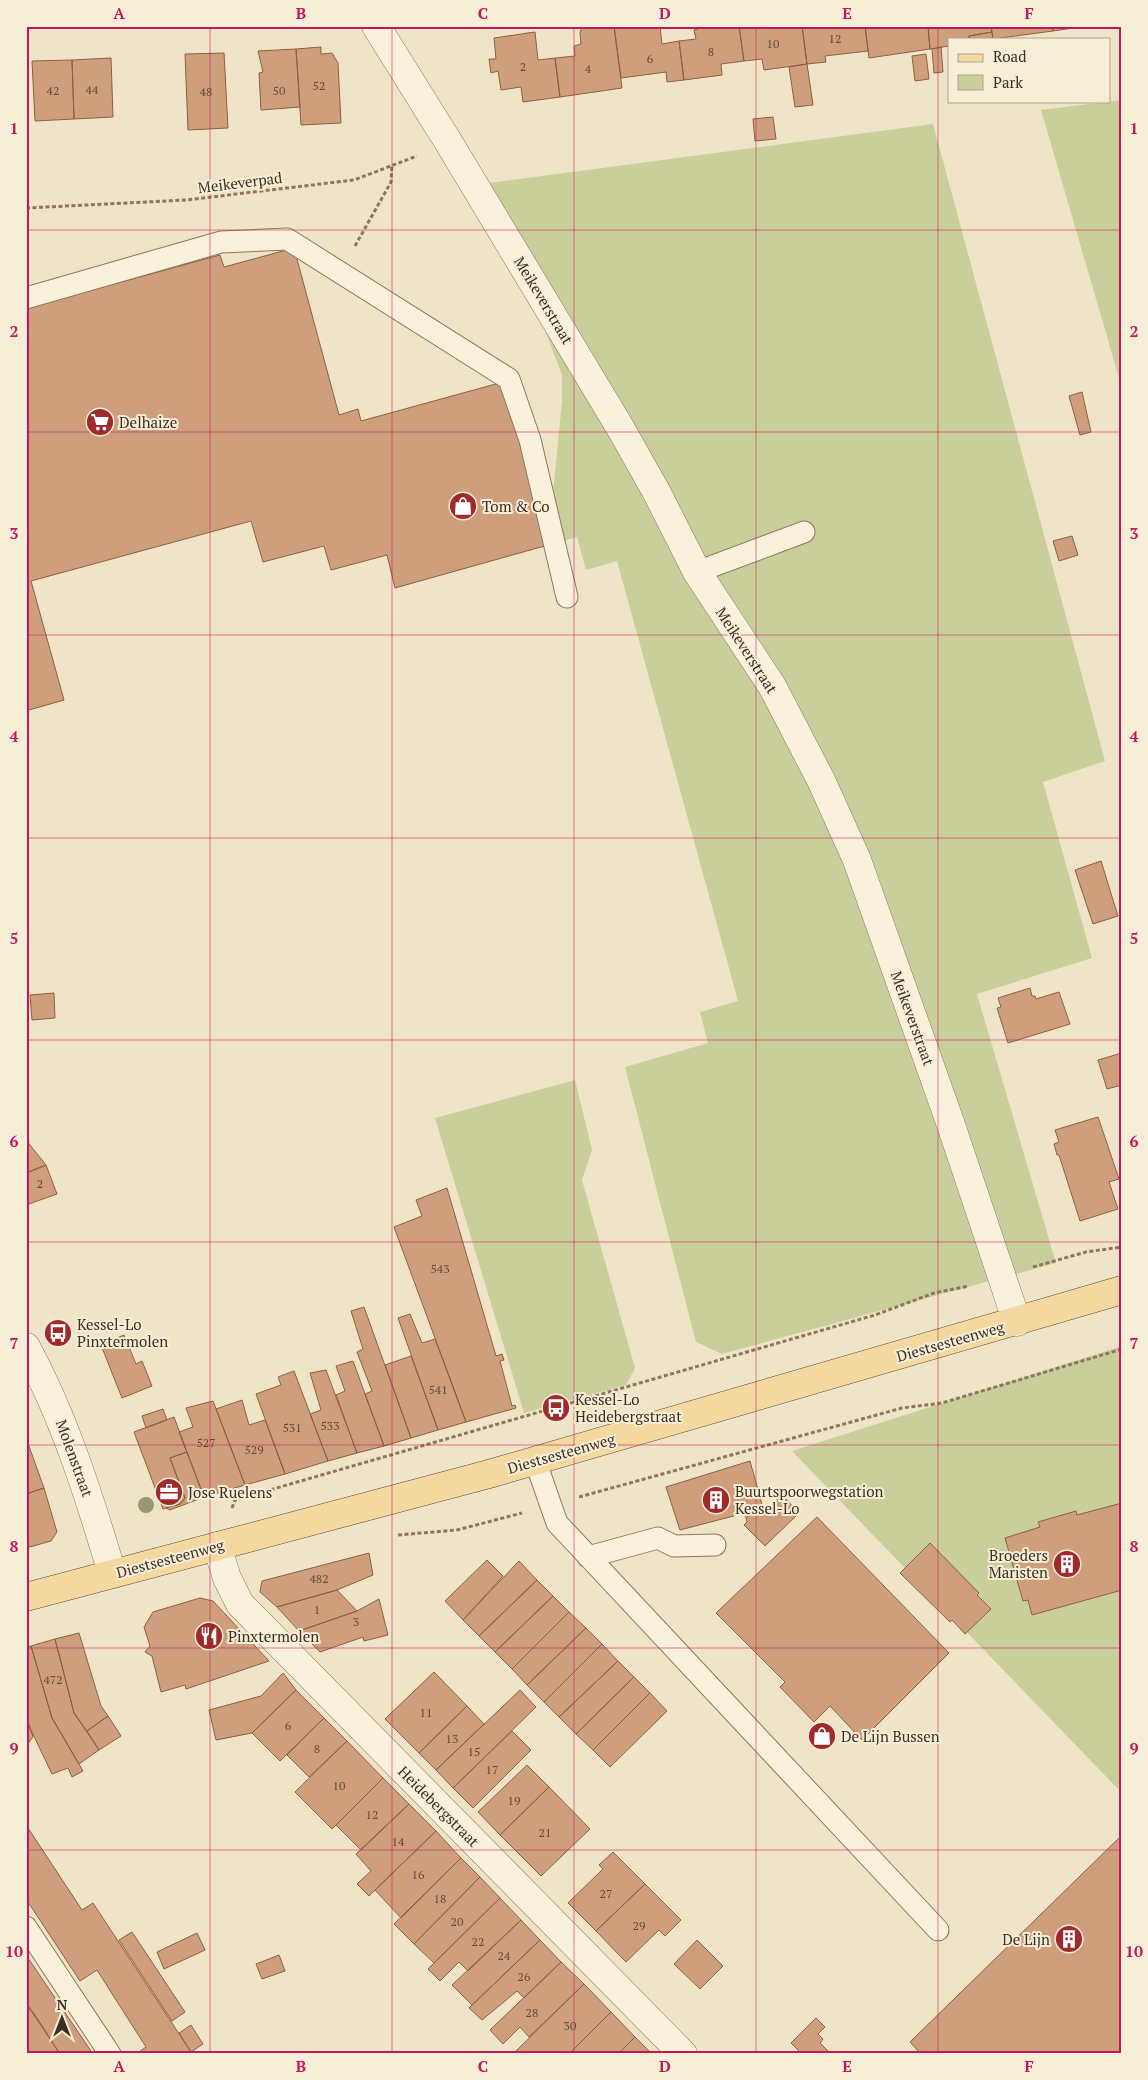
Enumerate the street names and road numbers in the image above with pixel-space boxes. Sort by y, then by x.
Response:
street label: Meikeverpad [197,167,283,197]
street label: Meikeverstraat [510,252,578,348]
street label: Meikeverstraat [712,603,783,697]
street label: Meikeverstraat [887,968,939,1068]
street label: Diestsesteenweg [894,1316,1007,1366]
street label: Molenstraat [52,1417,98,1500]
street label: Diestsesteenweg [505,1428,618,1478]
street label: Diestsesteenweg [114,1534,227,1582]
street label: Heidebergstraat [394,1761,484,1851]

